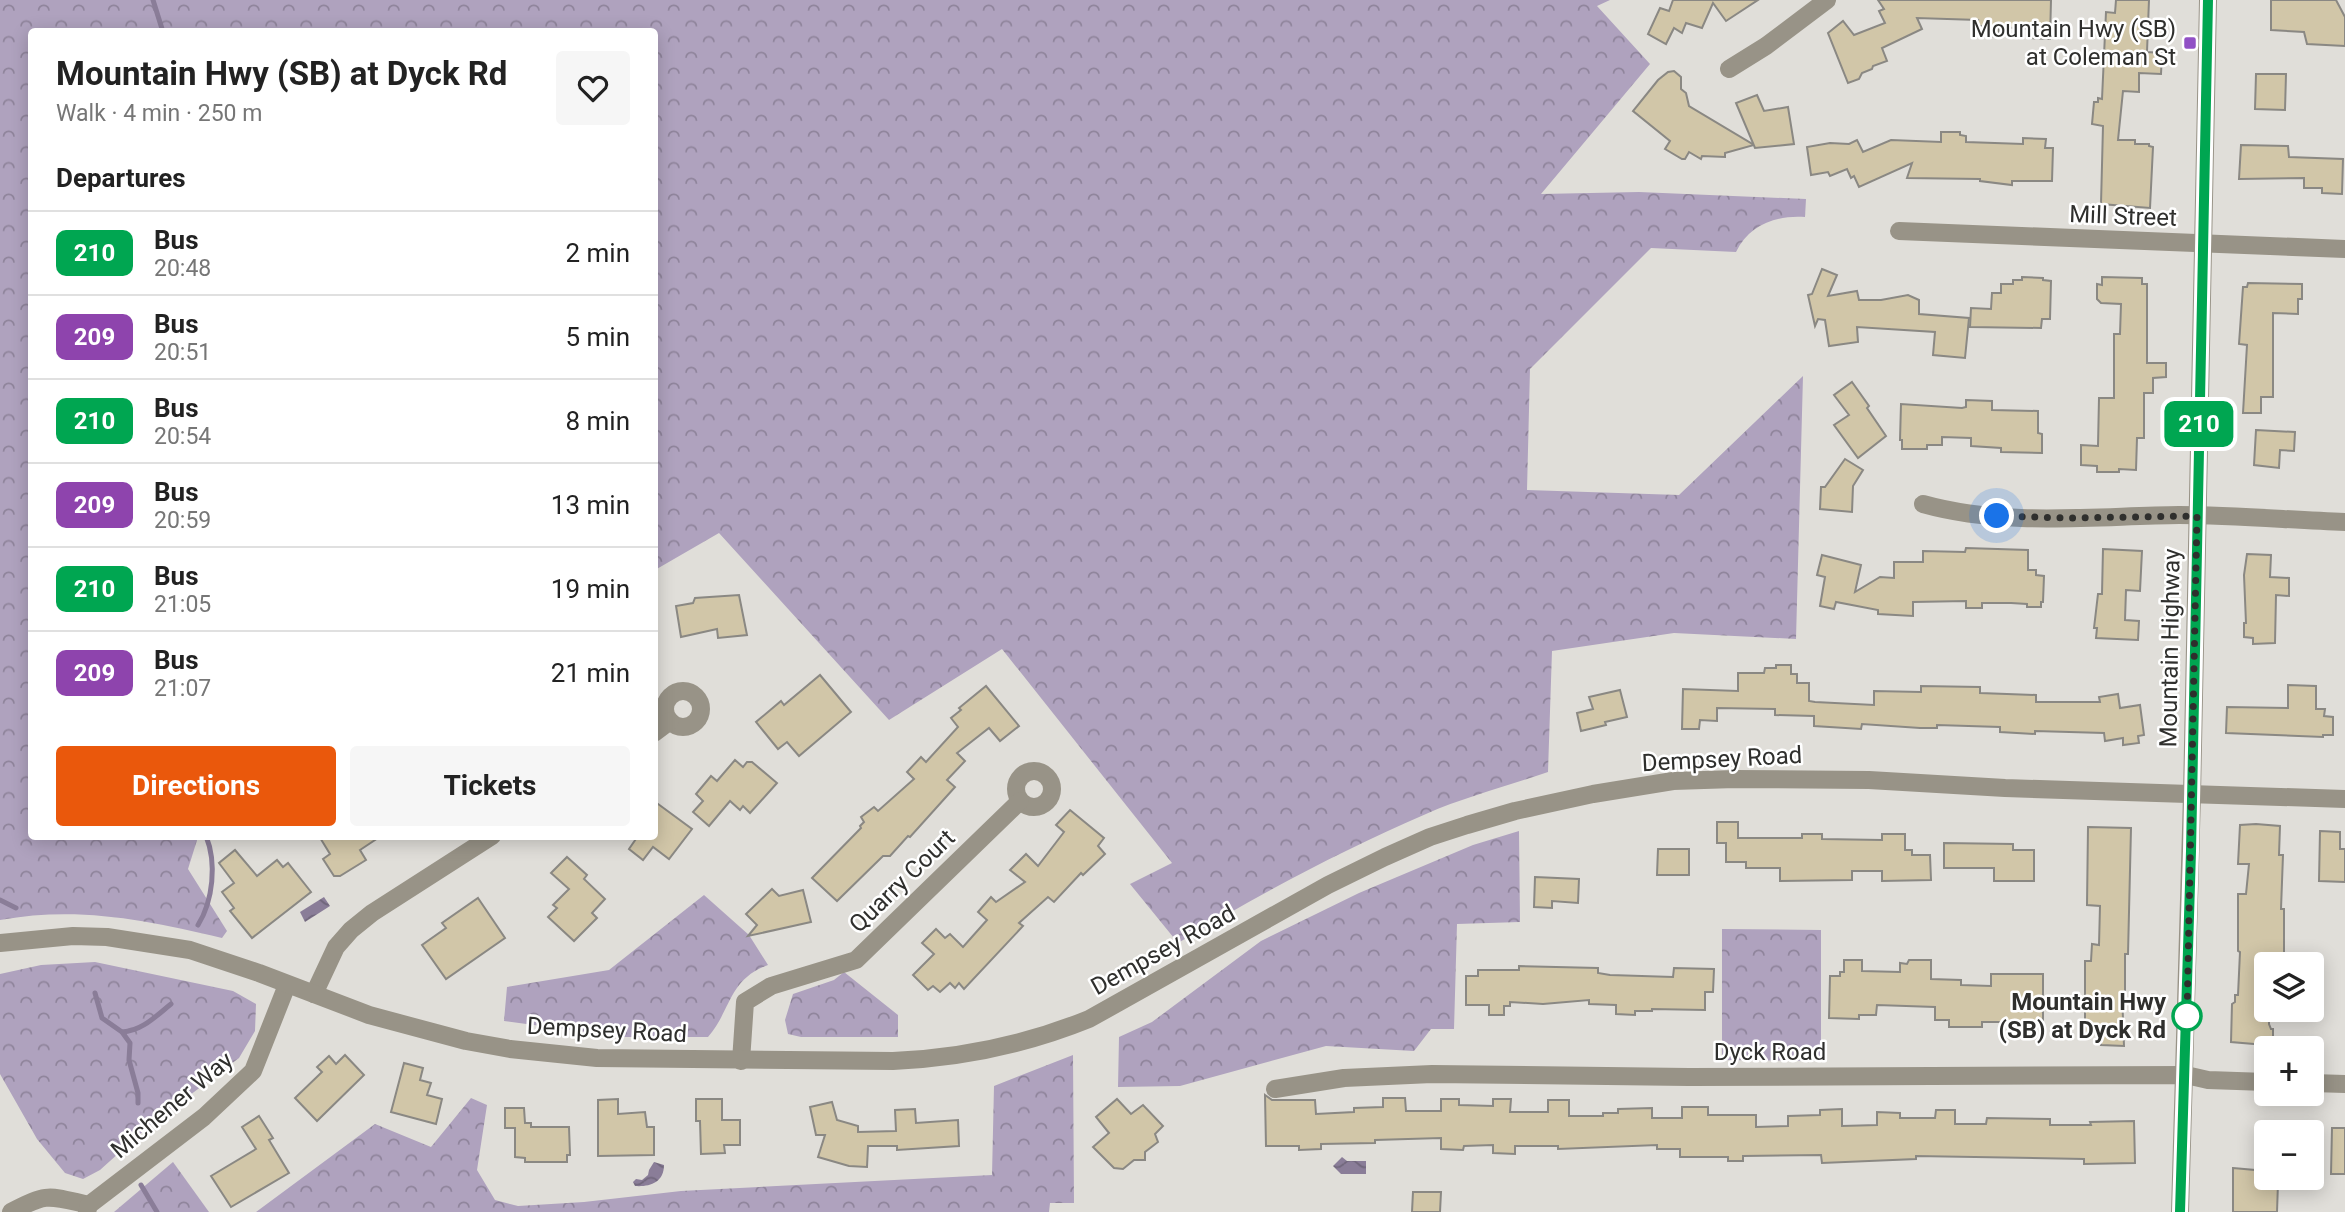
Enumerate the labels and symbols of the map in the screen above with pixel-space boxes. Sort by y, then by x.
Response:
place label: Mountain Hwy (SB) at Coleman St [1971,15,2176,71]
marker: Mountain Hwy (SB) at Coleman St [2182,35,2198,51]
street label: Mill Street [2069,200,2177,232]
line badge: 210 [2159,401,2239,447]
your location [1979,498,2014,533]
street label: Mountain Highway [2154,548,2186,748]
street label: Dempsey Road [1641,741,1803,777]
street label: Quarry Court [843,824,961,938]
street label: Dempsey Road [1086,899,1240,1001]
place label: Mountain Hwy (SB) at Dyck Rd [1998,988,2167,1044]
marker: Mountain Hwy (SB) at Dyck Rd [2172,1001,2202,1031]
street label: Dempsey Road [526,1012,688,1048]
street label: Dyck Road [1714,1038,1826,1066]
street label: Michener Way [105,1045,239,1164]

